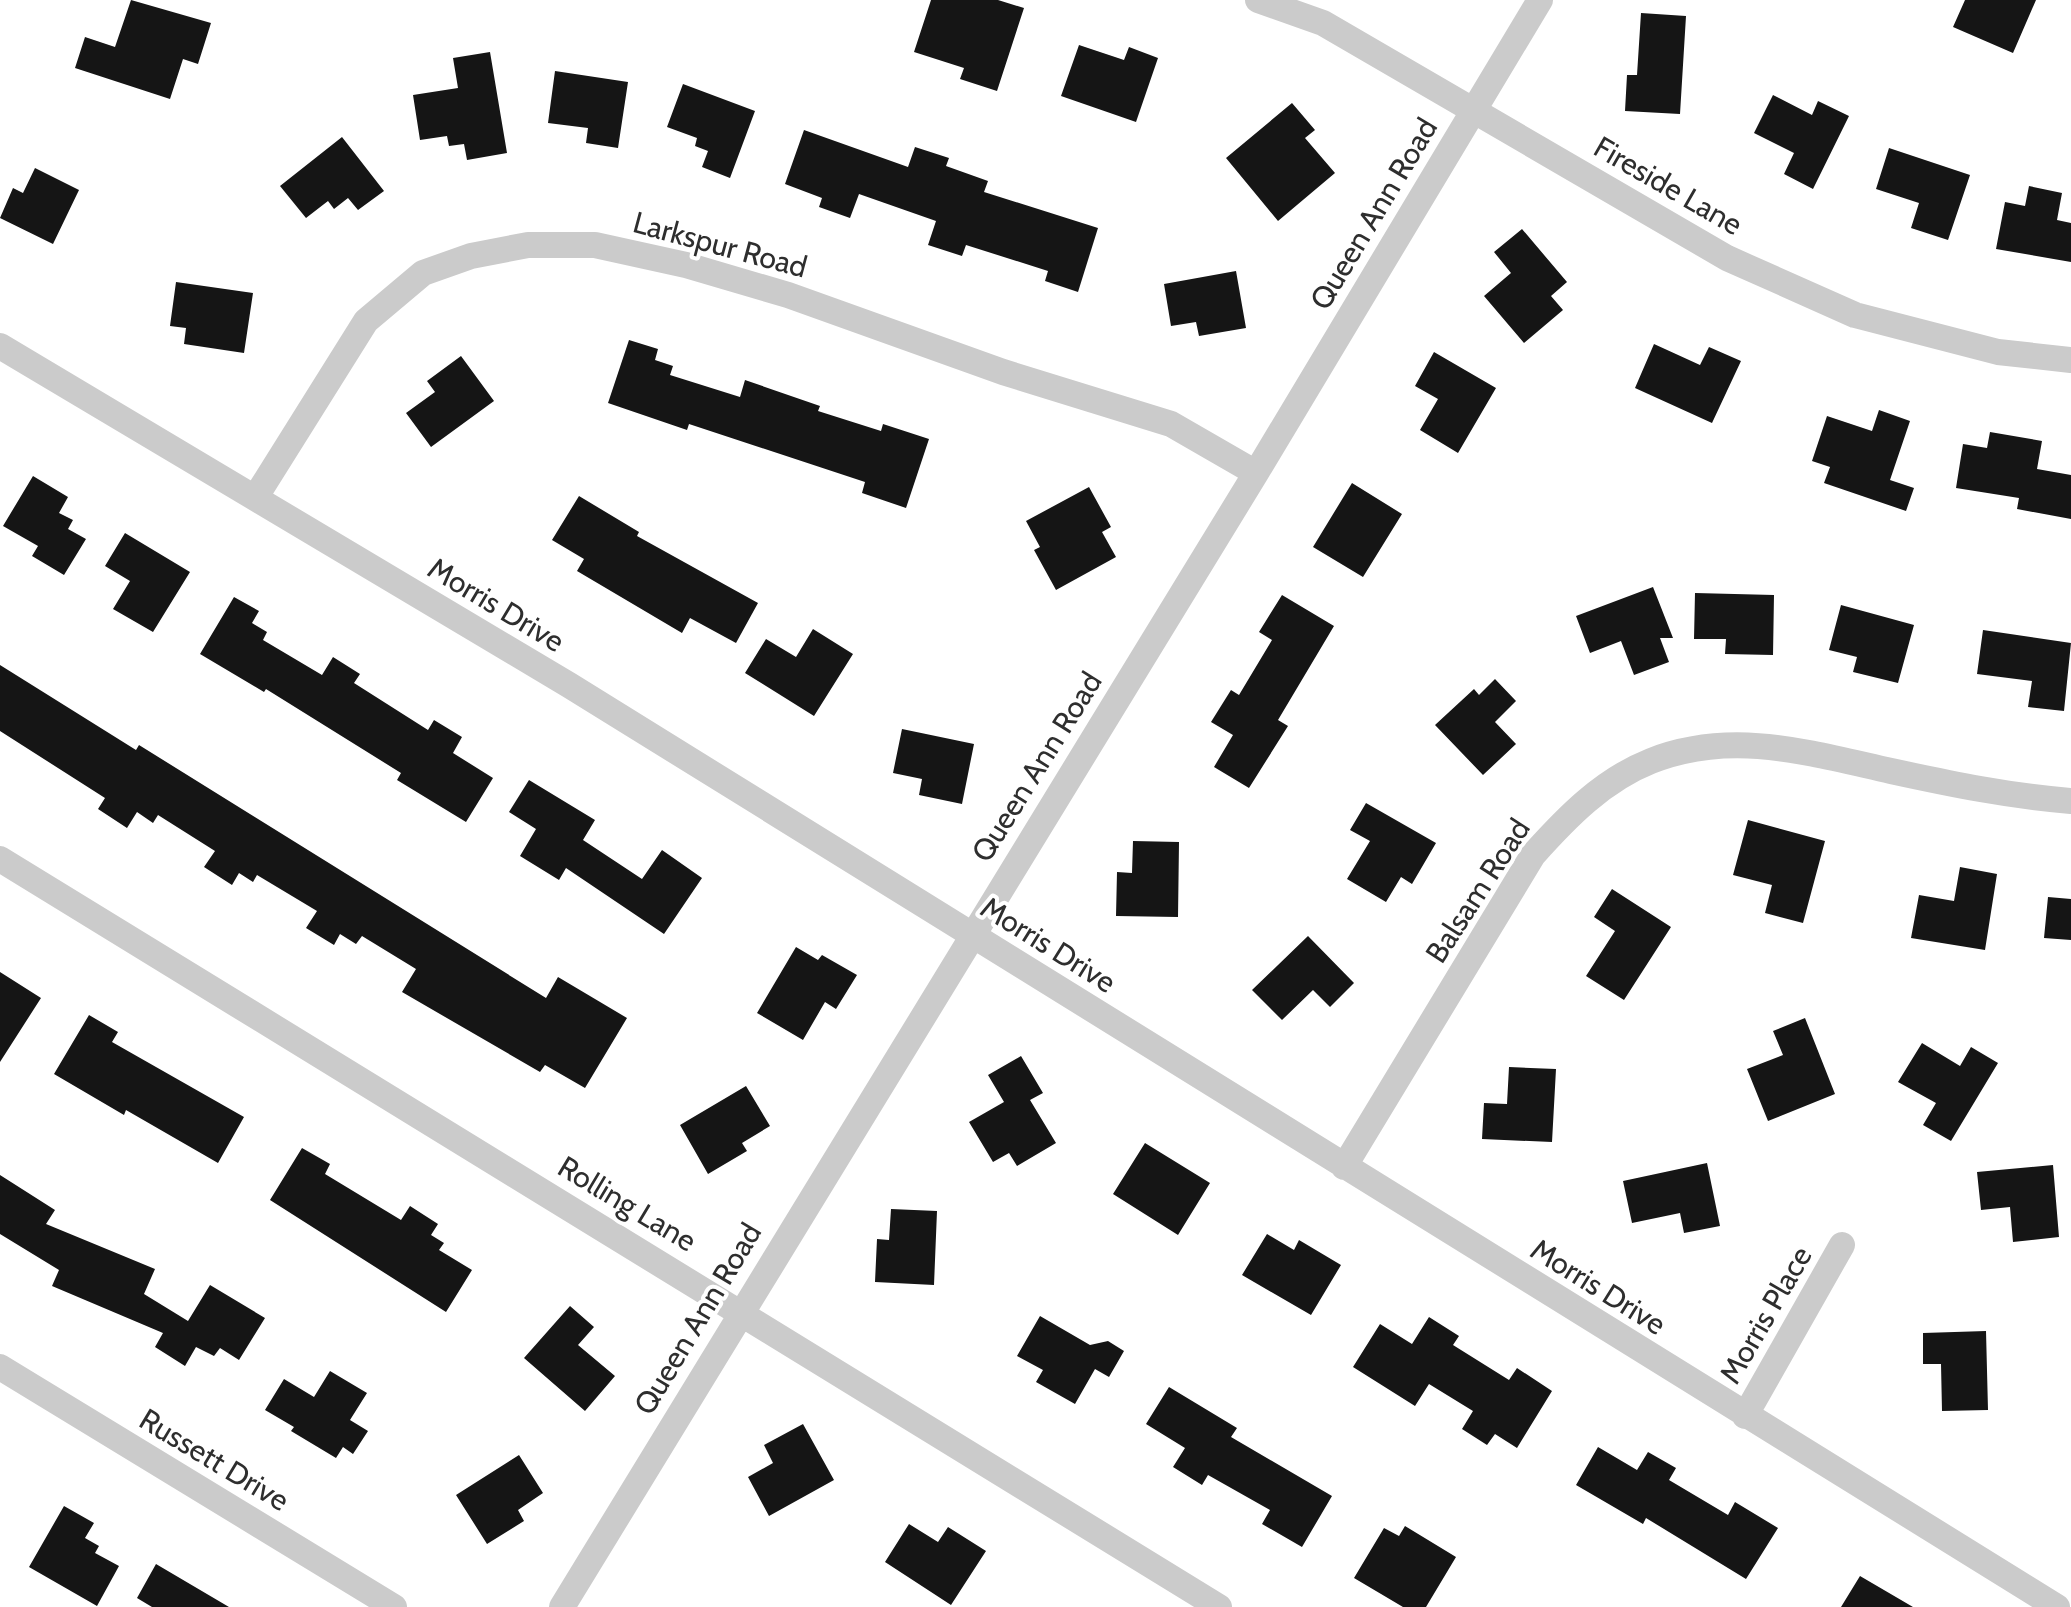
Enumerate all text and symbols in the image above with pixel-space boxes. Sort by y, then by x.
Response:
street label: Queen Ann Road [1302,111,1445,316]
street label: Fireside Lane [1587,128,1749,243]
street label: Larkspur Road [629,204,811,285]
street label: Morris Drive [421,549,571,660]
street label: Queen Ann Road [963,665,1110,868]
street label: Balsam Road [1417,812,1538,970]
street label: Morris Drive [974,889,1123,1001]
street label: Rolling Lane [551,1148,703,1259]
street label: Queen Ann Road [626,1216,769,1421]
street label: Morris Drive [1524,1231,1673,1343]
street label: Morris Place [1711,1240,1820,1390]
street label: Russett Drive [133,1400,296,1519]

